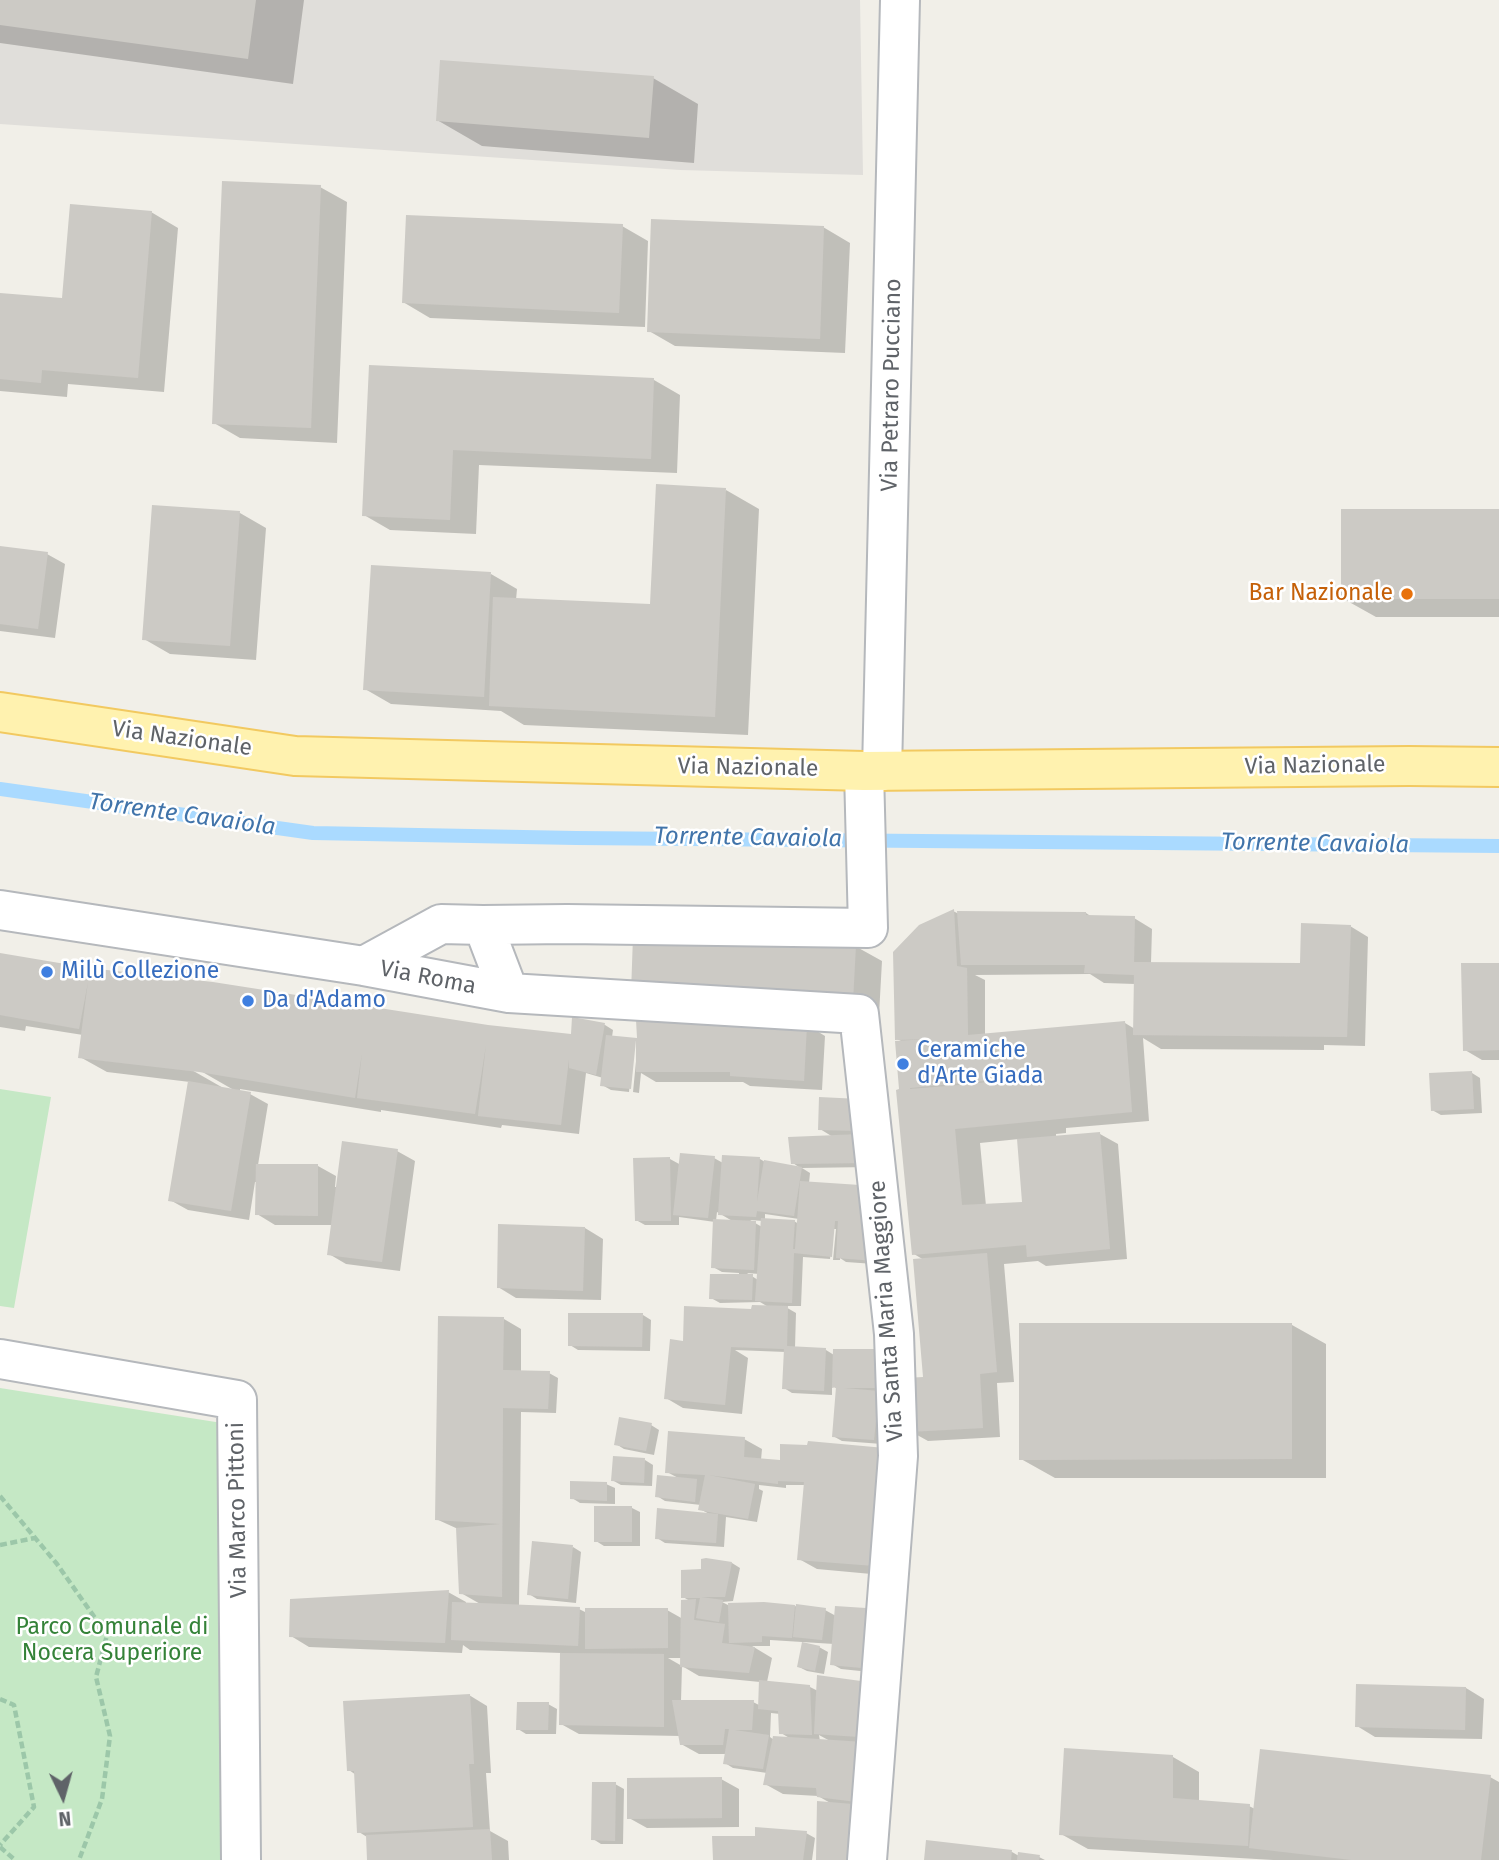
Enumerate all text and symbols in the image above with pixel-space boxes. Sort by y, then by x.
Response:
street label: Via Petraro Pucciano [876,278,908,492]
place label: Bar Nazionale [1248,580,1393,608]
marker: Bar Nazionale [1399,586,1415,602]
street label: Via Nazionale [110,716,254,762]
street label: Via Nazionale [1244,751,1386,781]
street label: Via Nazionale [677,753,819,783]
water label: Torrente Cavaiola [87,788,277,842]
water label: Torrente Cavaiola [654,822,842,854]
water label: Torrente Cavaiola [1221,828,1409,860]
street label: Via Roma [378,955,478,1001]
place label: Milù Collezione [61,958,219,986]
marker: Milù Collezione [39,964,55,980]
place label: Da d'Adamo [262,987,386,1015]
marker: Da d'Adamo [240,993,256,1009]
place label: Ceramiche d'Arte Giada [917,1037,1044,1091]
marker: Ceramiche d'Arte Giada [895,1056,911,1072]
street label: Via Santa Maria Maggiore [864,1179,910,1443]
street label: Via Marco Pittoni [223,1422,253,1598]
park label: Parco Comunale di Nocera Superiore [15,1614,209,1668]
north arrow [28,1762,98,1832]
text: N [58,1806,72,1830]

